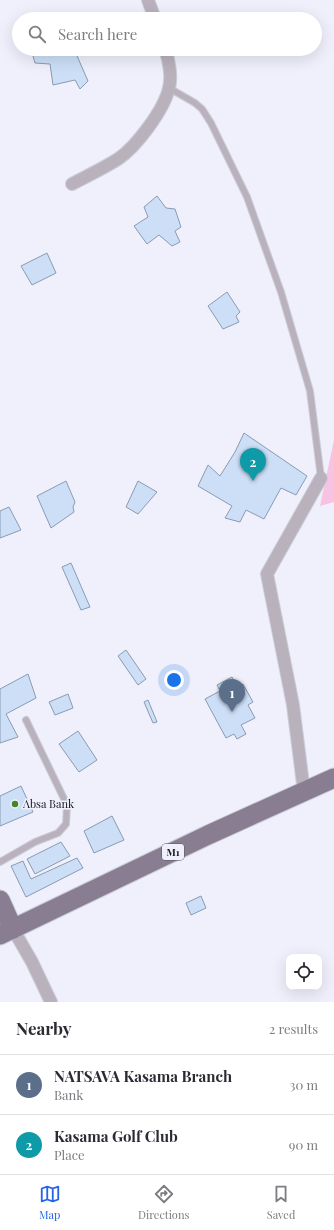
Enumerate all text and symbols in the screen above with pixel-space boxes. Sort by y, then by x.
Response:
search box [12,12,322,56]
icon: search [26,23,48,45]
text: Search here [58,24,137,44]
pin: 2 [240,448,266,481]
your location [164,670,184,690]
pin: 1 [219,679,245,712]
place label: Absa Bank [22,796,74,811]
marker: Absa Bank [10,799,20,809]
road number: M1 [162,844,184,860]
map controls [286,954,322,990]
button: locate [286,954,322,990]
text: Nearby [16,1017,71,1039]
text: 2 results [269,1020,318,1037]
text: NATSAVA Kasama Branch [54,1066,232,1086]
text: 1 [27,1076,31,1093]
text: 30 m [290,1076,318,1093]
text: Bank [54,1086,83,1103]
text: Kasama Golf Club [54,1126,178,1146]
text: 2 [26,1136,32,1153]
text: 90 m [289,1136,318,1153]
text: Place [54,1146,85,1163]
tab: Map [39,1183,61,1222]
tab: Directions [138,1183,189,1222]
tab: Saved [267,1183,295,1222]

